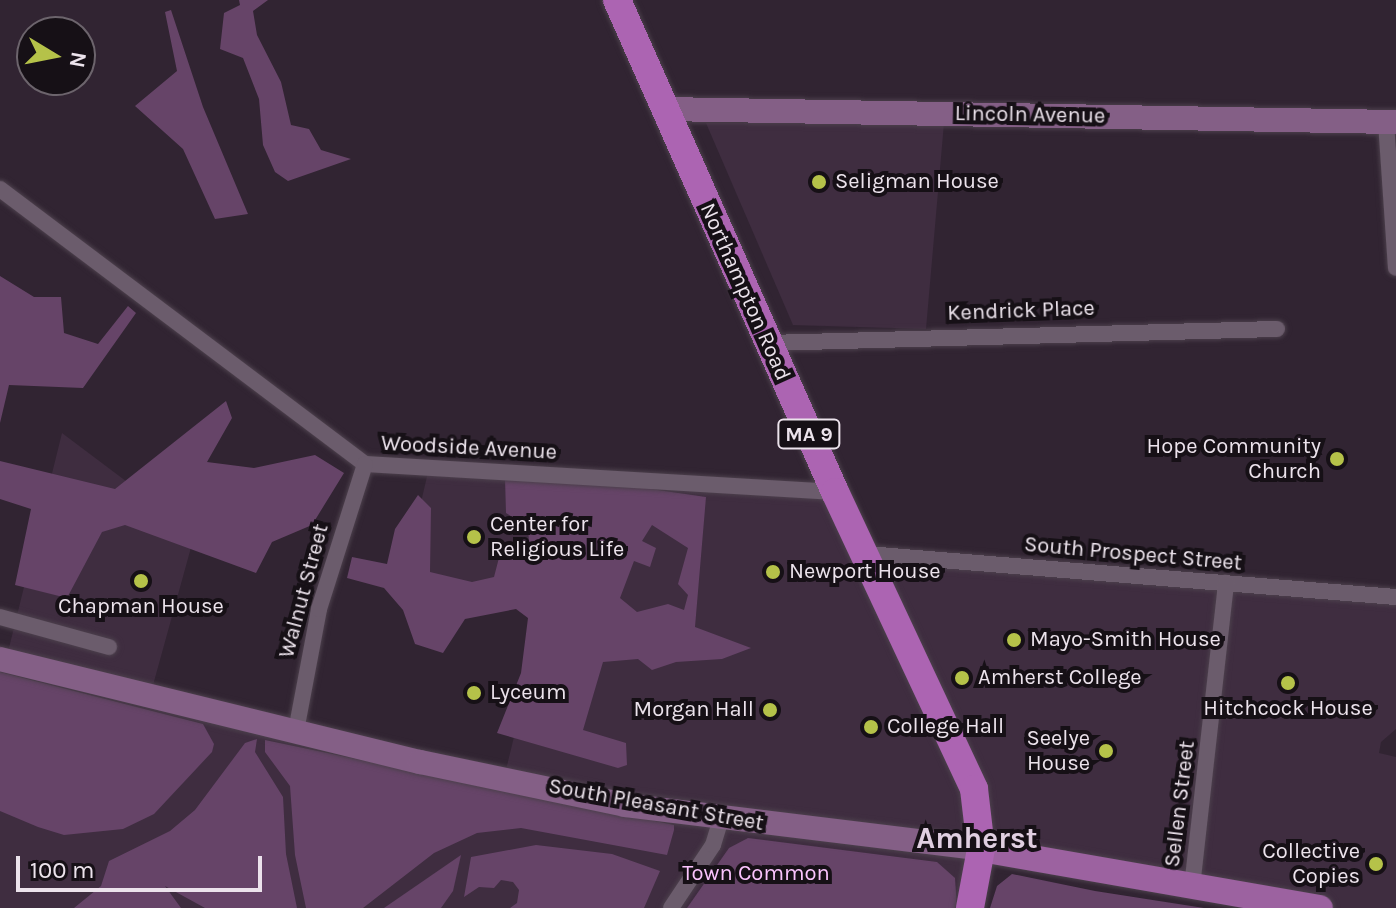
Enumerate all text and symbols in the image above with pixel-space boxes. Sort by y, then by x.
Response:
north arrow [16,16,96,96]
text: N [63,50,92,70]
street label: Lincoln Avenue [955,100,1105,130]
place label: Seligman House [835,169,999,195]
marker: Seligman House [810,173,828,191]
street label: Northampton Road [694,199,796,385]
street label: Kendrick Place [947,295,1095,327]
road number: MA 9 [777,418,841,450]
street label: Woodside Avenue [380,430,558,466]
place label: Hope Community Church [1147,433,1321,484]
marker: Hope Community Church [1328,450,1346,468]
place label: Center for Religious Life [490,511,624,562]
street label: Walnut Street [273,521,335,661]
marker: Center for Religious Life [465,528,483,546]
street label: South Prospect Street [1023,531,1243,577]
place label: Newport House [789,559,941,585]
marker: Newport House [764,563,782,581]
marker: Chapman House [132,572,150,590]
place label: Chapman House [58,594,224,620]
place label: Mayo-Smith House [1030,627,1221,653]
marker: Mayo-Smith House [1005,631,1023,649]
place label: Amherst College [978,665,1142,691]
marker: Amherst College [953,669,971,687]
marker: Hitchcock House [1279,674,1297,692]
place label: Lyceum [490,680,566,706]
marker: Lyceum [465,684,483,702]
place label: Hitchcock House [1203,696,1373,722]
place label: Morgan Hall [634,697,754,723]
marker: Morgan Hall [761,701,779,719]
place label: College Hall [887,714,1004,740]
marker: College Hall [862,718,880,736]
place label: Seelye House [1026,725,1090,776]
street label: Sellen Street [1159,739,1201,869]
marker: Seelye House [1097,742,1115,760]
street label: South Pleasant Street [546,773,766,837]
district label: Amherst [916,820,1038,856]
place label: Collective Copies [1262,838,1360,890]
scale bar [20,840,266,890]
marker: Collective Copies [1367,855,1385,873]
text: 100 m [30,856,95,884]
park label: Town Common [682,861,830,887]

